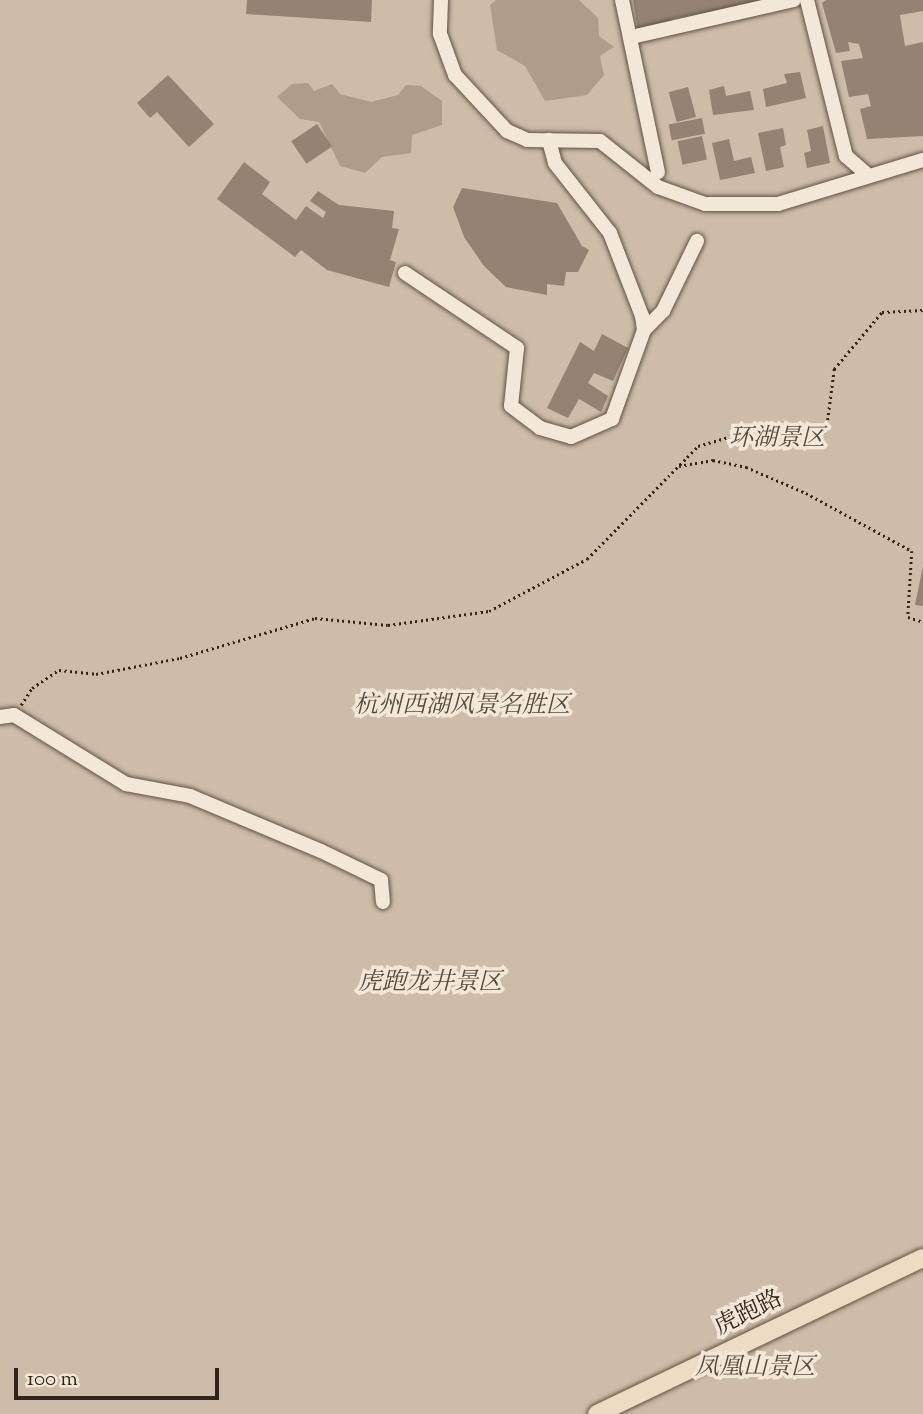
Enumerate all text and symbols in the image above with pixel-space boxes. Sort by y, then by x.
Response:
park label: 环湖景区 [729,426,825,454]
park label: 杭州西湖风景名胜区 [354,693,570,721]
park label: 虎跑龙井景区 [358,970,502,998]
street label: 虎跑路 [710,1285,788,1343]
scale bar [18,1354,222,1398]
park label: 凤凰山景区 [695,1355,815,1383]
text: 100 m [27,1365,78,1395]

